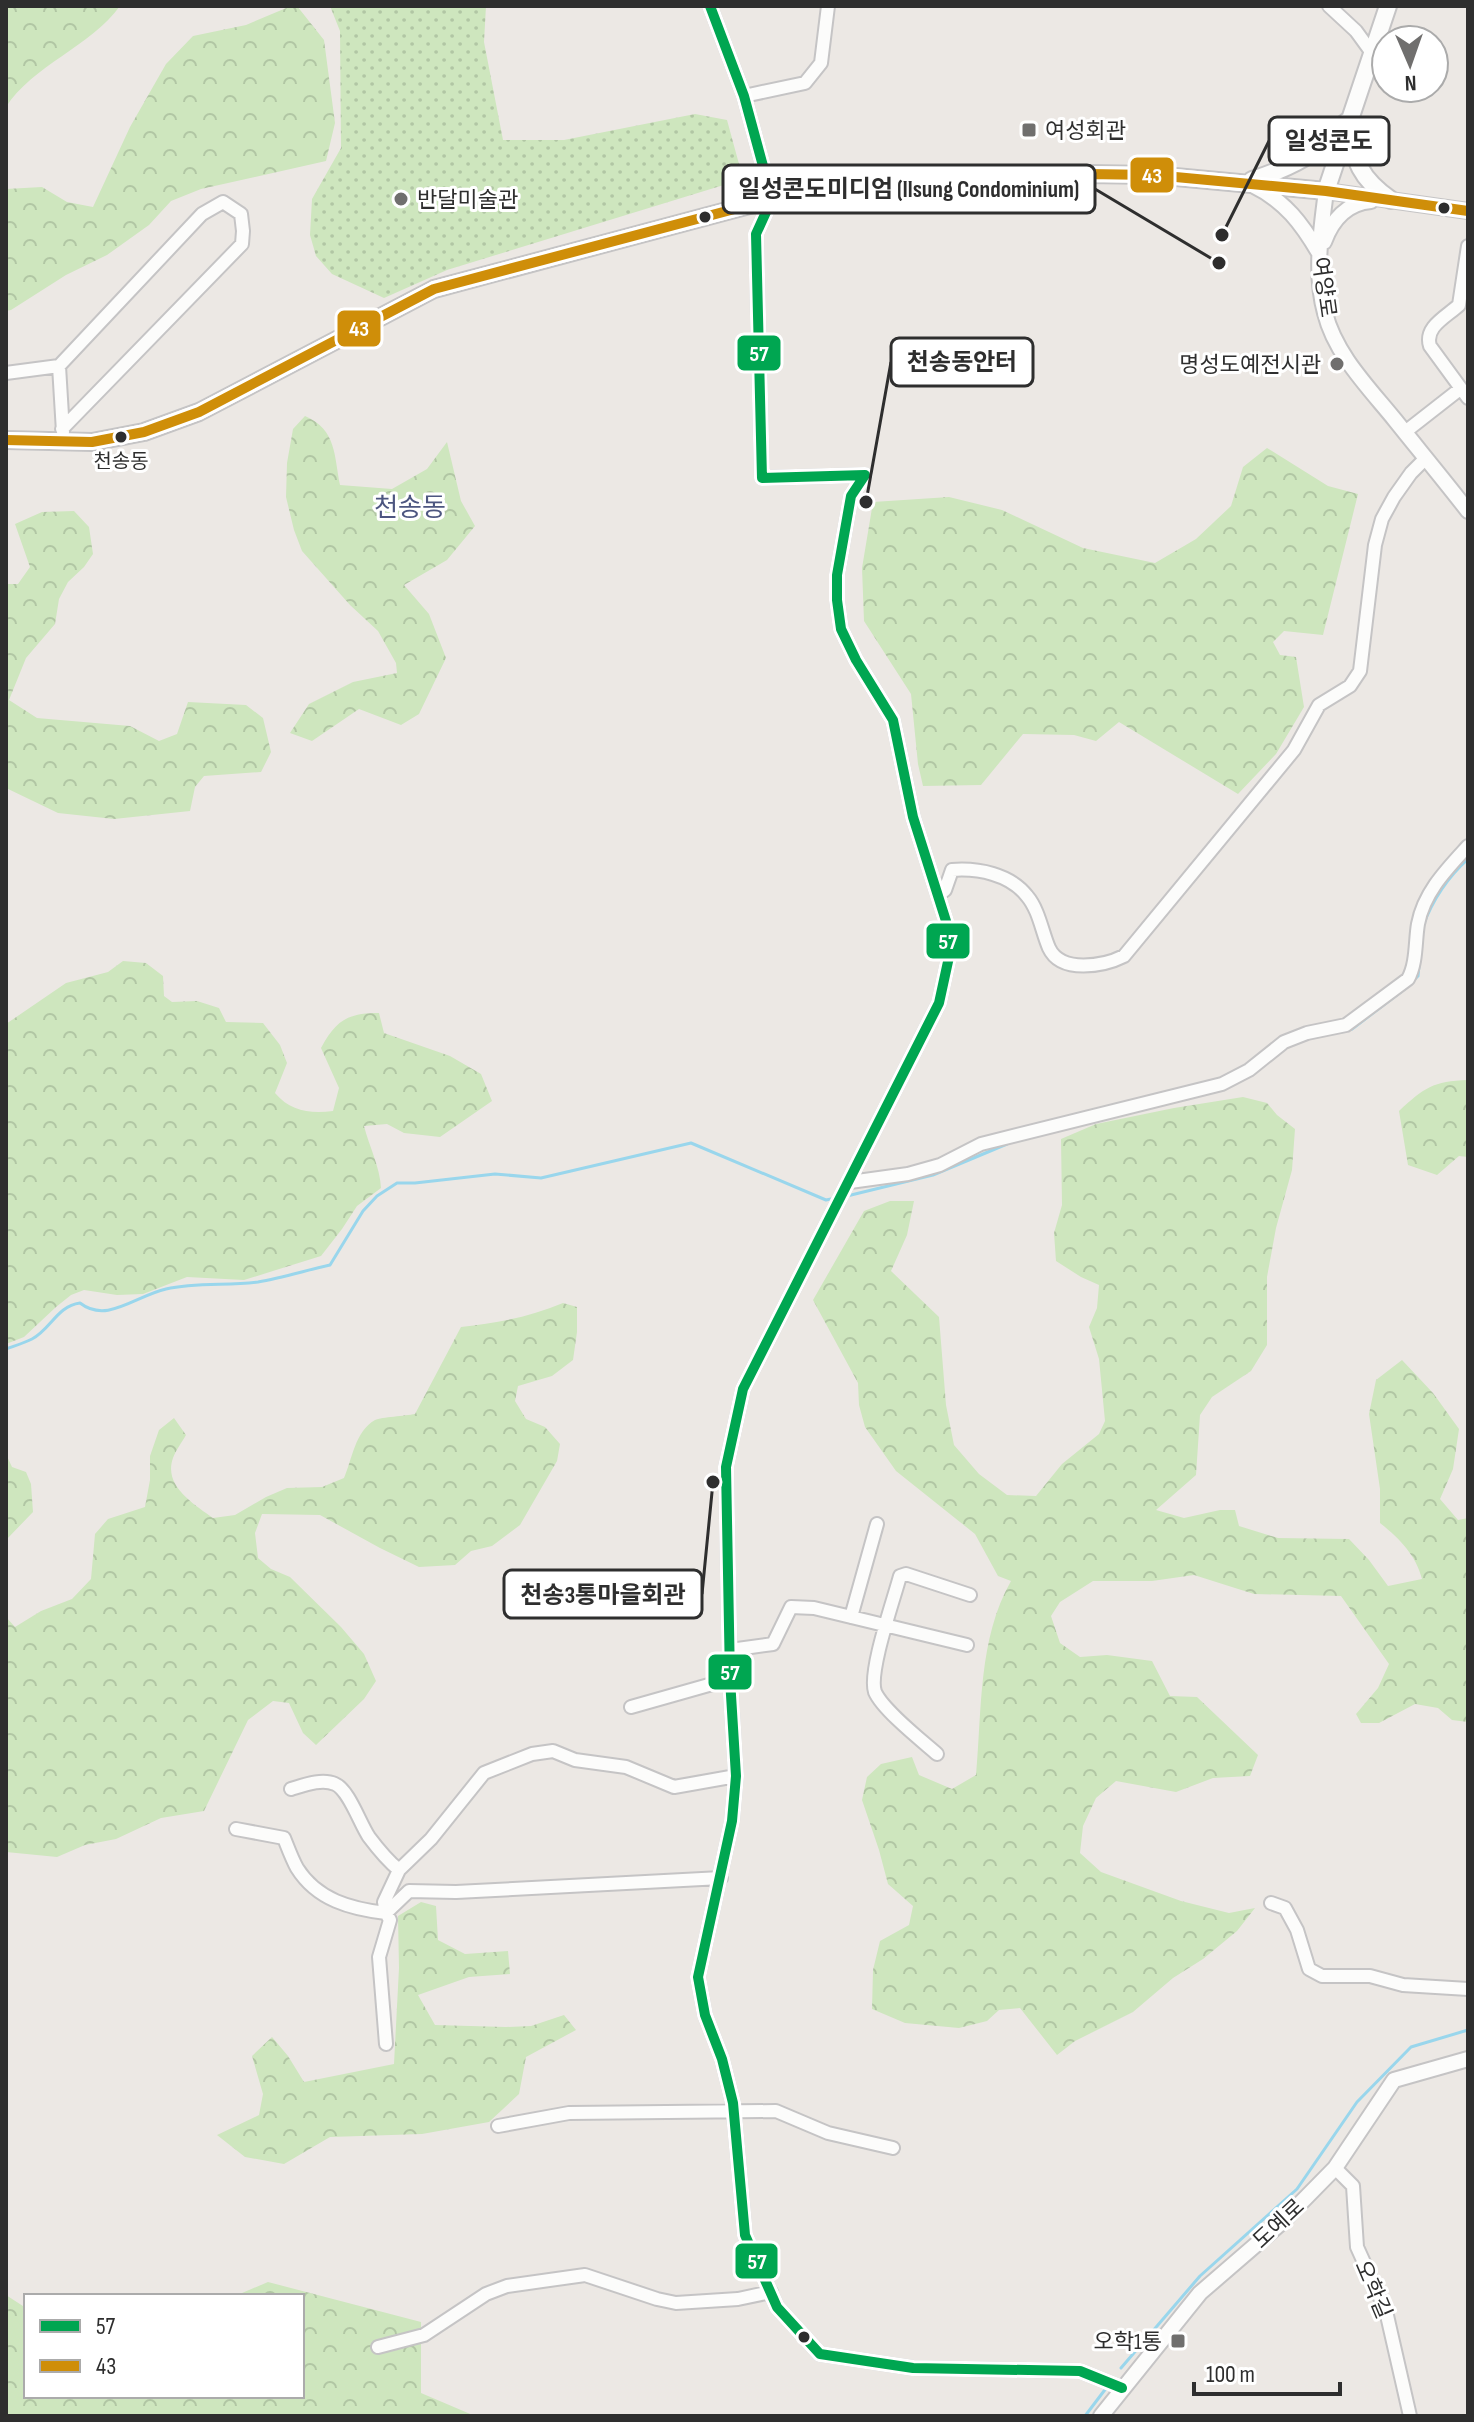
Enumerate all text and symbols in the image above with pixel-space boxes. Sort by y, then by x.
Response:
north arrow [1370,24,1450,104]
text: N [1404,69,1417,96]
callout: 일성콘도 [1269,117,1389,165]
place label: 여성회관 [1045,118,1126,145]
marker: 여성회관 [1020,121,1038,139]
text: 일성콘도 [1285,127,1373,156]
line badge: 43 [1129,156,1175,194]
text: 43 [1142,163,1162,190]
callout: 일성콘도미디엄 (Ilsung Condominium) [723,165,1095,213]
text: 일성콘도미디엄 (Ilsung Condominium) [739,175,1079,204]
place label: 반달미술관 [417,187,518,214]
marker: 반달미술관 [392,190,410,208]
unlabelled marker [1436,200,1452,216]
unlabelled marker [697,209,713,225]
street label: 여양로 [1306,255,1341,319]
line badge: 43 [336,309,382,348]
text: 43 [349,316,369,343]
line badge: 57 [736,334,782,372]
callout: 천송동안터 [891,338,1033,386]
text: 57 [749,341,769,368]
text: 천송동안터 [907,348,1017,377]
place label: 명성도예전시관 [1179,352,1321,379]
marker: 명성도예전시관 [1328,355,1346,373]
marker: 천송동 [113,429,129,445]
place label: 천송동 [93,450,149,474]
district label: 천송동 [374,493,446,524]
line badge: 57 [925,922,971,960]
text: 57 [938,929,958,956]
callout: 천송3통마을회관 [504,1570,702,1618]
text: 천송3통마을회관 [520,1581,686,1610]
line badge: 57 [707,1653,753,1691]
text: 57 [720,1660,740,1687]
street label: 도예로 [1248,2194,1310,2255]
line badge: 57 [734,2242,779,2280]
text: 57 [747,2249,767,2276]
street label: 오학길 [1348,2256,1397,2323]
legend [24,2294,304,2398]
text: 57 [96,2312,116,2341]
unlabelled marker [796,2329,812,2345]
place label: 오학1통 [1094,2329,1162,2356]
marker: 오학1통 [1169,2332,1187,2350]
scale bar [1194,2346,1340,2396]
text: 43 [96,2352,116,2381]
text: 100 m [1206,2360,1255,2389]

